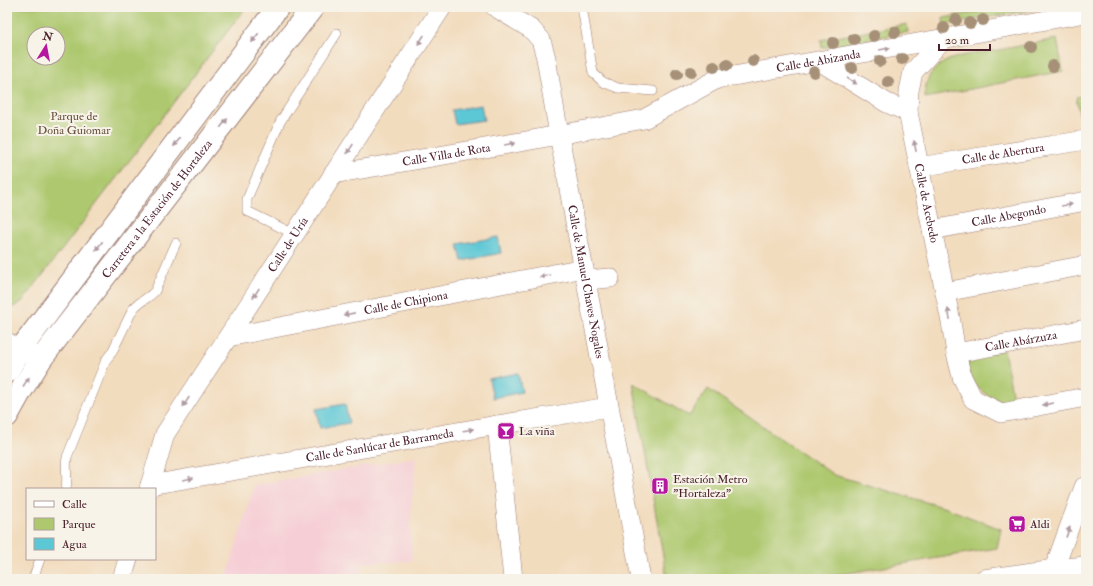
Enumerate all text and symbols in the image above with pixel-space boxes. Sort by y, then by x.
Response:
north arrow [26,26,66,66]
scale bar [939,26,990,52]
text: N [41,29,55,44]
one-way arrow [251,33,259,44]
text: 20 m [945,33,970,48]
one-way arrow [417,35,425,45]
street label: Calle de Abizanda [775,46,863,76]
one-way arrow [879,46,891,52]
one-way arrow [846,78,858,85]
park label: Parque de Doña Guiomar [37,109,111,138]
one-way arrow [220,117,228,128]
street label: Carretera a la Estación de Hortaleza [99,136,216,282]
one-way arrow [173,137,181,147]
street label: Calle Villa de Rota [401,140,493,170]
one-way arrow [911,140,917,152]
street label: Calle de Abertura [961,140,1046,168]
one-way arrow [504,141,516,147]
one-way arrow [346,144,354,154]
street label: Calle de Acebedo [911,162,942,245]
street label: Calle Abegondo [970,202,1047,230]
one-way arrow [1060,202,1073,208]
street label: Calle de Manuel Chaves Nogales [564,204,607,360]
street label: Calle de Uría [265,213,312,276]
one-way arrow [95,241,103,251]
one-way arrow [539,273,552,279]
one-way arrow [253,287,260,299]
street label: Calle de Chipiona [363,287,450,319]
one-way arrow [946,308,952,320]
one-way arrow [343,311,355,317]
street label: Calle Abárzuza [984,327,1059,356]
one-way arrow [22,377,30,387]
one-way arrow [182,396,189,408]
one-way arrow [1042,402,1054,408]
bar icon: La viña [496,421,516,441]
place label: La viña [519,424,556,439]
street label: Calle de Sanlúcar de Barrameda [305,425,456,466]
one-way arrow [462,427,474,433]
place label: Estación Metro "Hortaleza" [673,472,748,501]
one-way arrow [182,476,195,482]
building icon: Estación Metro "Hortaleza" [650,476,670,496]
legend [26,488,156,560]
text: Calle [62,497,87,512]
supermarket icon: Aldi [1007,514,1027,534]
text: Parque [62,517,96,532]
place label: Aldi [1029,517,1050,532]
one-way arrow [1065,526,1071,538]
text: Agua [61,537,88,552]

